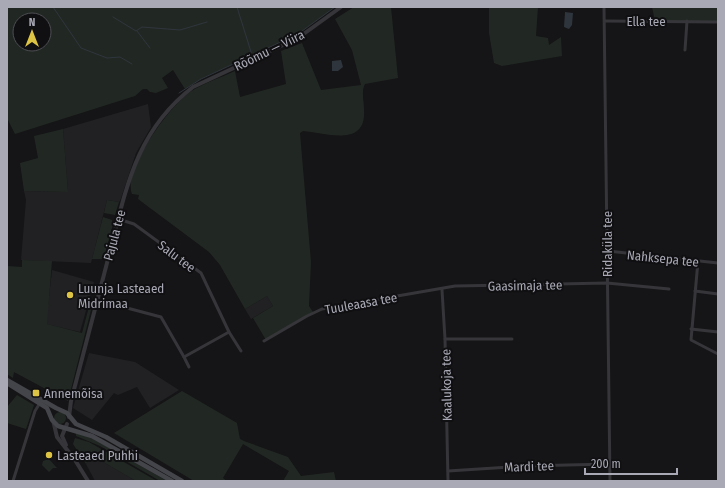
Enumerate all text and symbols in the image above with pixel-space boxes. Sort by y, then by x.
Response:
north arrow [12,12,52,52]
street label: Ella tee [626,14,666,29]
text: N [29,16,35,29]
street label: Rõõmu — Viira [232,27,307,74]
street label: Pajula tee [100,208,128,262]
street label: Ridaküla tee [600,211,615,277]
street label: Salu tee [155,238,198,275]
street label: Nahksepa tee [626,247,700,270]
street label: Gaasimaja tee [488,277,562,294]
place label: Luunja Lasteaed Midrimaa [78,281,164,311]
marker: Luunja Lasteaed Midrimaa [65,290,75,300]
street label: Tuuleaasa tee [324,290,398,317]
street label: Kaalukoja tee [438,349,455,421]
place label: Annemõisa [44,386,103,401]
marker: Annemõisa [31,388,41,398]
place label: Lasteaed Puhhi [57,448,138,463]
marker: Lasteaed Puhhi [44,450,54,460]
scale bar [585,450,677,476]
text: 200 m [591,457,621,471]
street label: Mardi tee [504,458,554,475]

